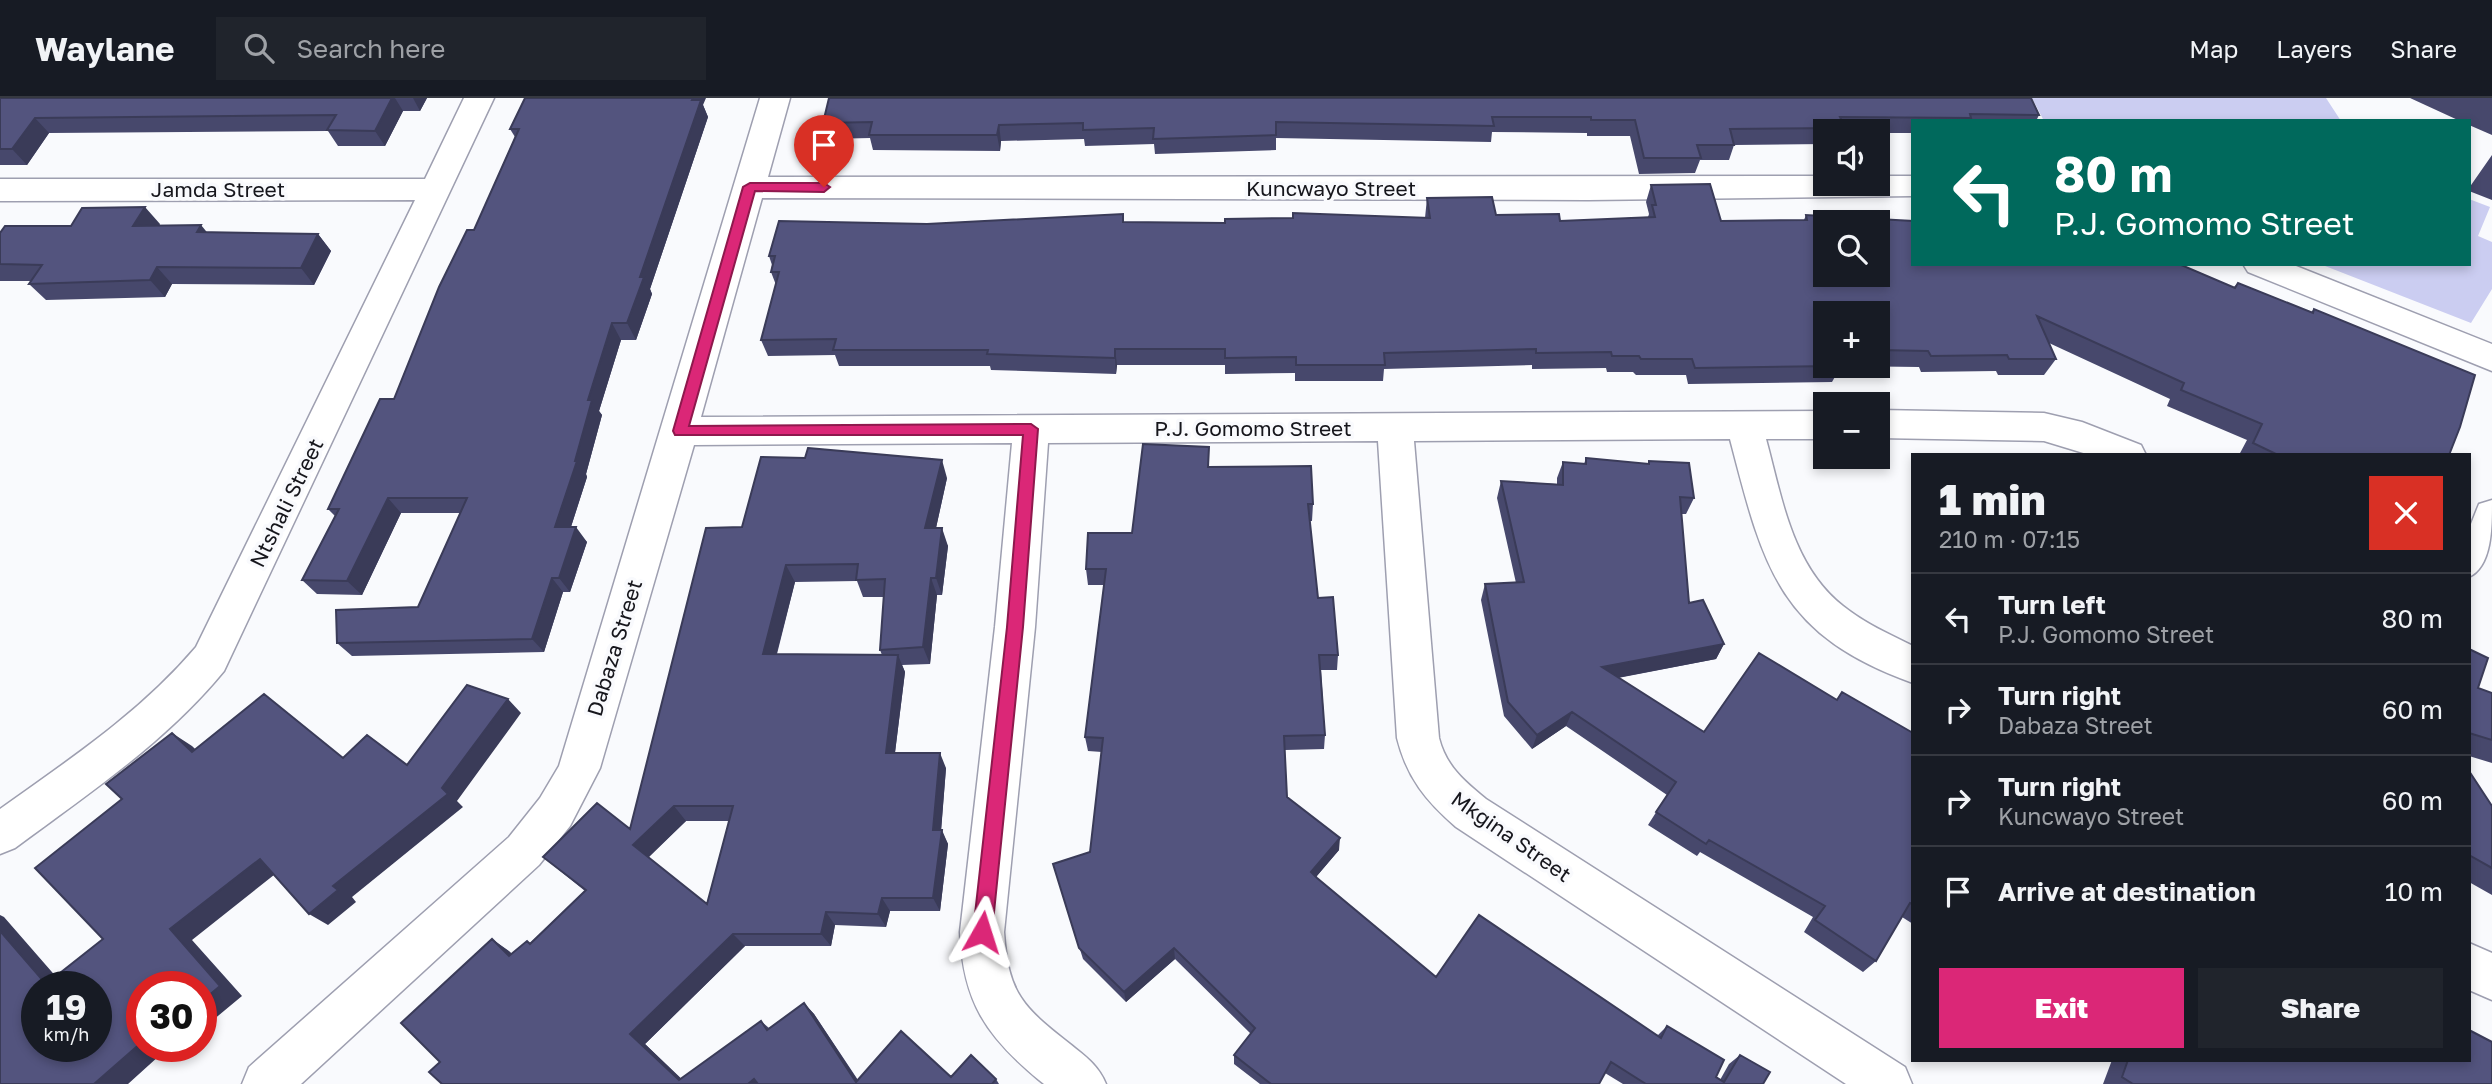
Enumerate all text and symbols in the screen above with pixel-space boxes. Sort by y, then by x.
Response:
search box [216,17,706,80]
text: Waylane [35,29,174,68]
icon: search [240,29,278,67]
text: Search here [296,33,445,64]
text: Map [2189,34,2238,63]
text: Layers [2276,34,2352,63]
text: Share [2390,34,2457,63]
pin [794,115,854,187]
map controls [1813,119,1890,469]
button: sound [1813,119,1890,196]
icon: arrive [805,126,843,164]
text: 80 m [2054,144,2172,203]
icon: left [1939,147,2030,238]
street label: Kuncwayo Street [1246,175,1416,201]
street label: Jamda Street [151,176,285,202]
text: P.J. Gomomo Street [2054,204,2355,242]
button: search [1813,210,1890,287]
button: + [1813,301,1890,378]
button: − [1813,392,1890,469]
street label: P.J. Gomomo Street [1154,415,1352,441]
street label: Ntshali Street [244,434,328,571]
text: 1 min [1939,474,2046,524]
button: close [2369,476,2443,550]
text: 210 m · 07:15 [1939,525,2080,553]
street label: Dabaza Street [581,576,647,719]
text: Turn left [1998,589,2106,620]
icon: left [1939,600,1977,638]
text: 80 m [2382,603,2443,634]
text: P.J. Gomomo Street [1998,620,2214,648]
text: Turn right [1998,680,2121,711]
icon: right [1939,691,1977,729]
text: 60 m [2382,694,2443,725]
text: Dabaza Street [1998,711,2153,739]
text: Turn right [1998,771,2121,802]
icon: right [1939,782,1977,820]
street label: Mkgina Street [1447,785,1576,887]
text: 60 m [2382,785,2443,816]
text: Kuncwayo Street [1998,802,2184,830]
icon: arrive [1939,873,1977,911]
text: Arrive at destination [1998,876,2256,907]
text: 10 m [2385,876,2443,907]
position arrow [945,895,1019,969]
button: Exit [1939,968,2184,1048]
button: Share [2198,968,2443,1048]
speed limit sign: 30 [126,971,217,1062]
text: 19 [46,986,87,1028]
text: km/h [44,1023,89,1045]

